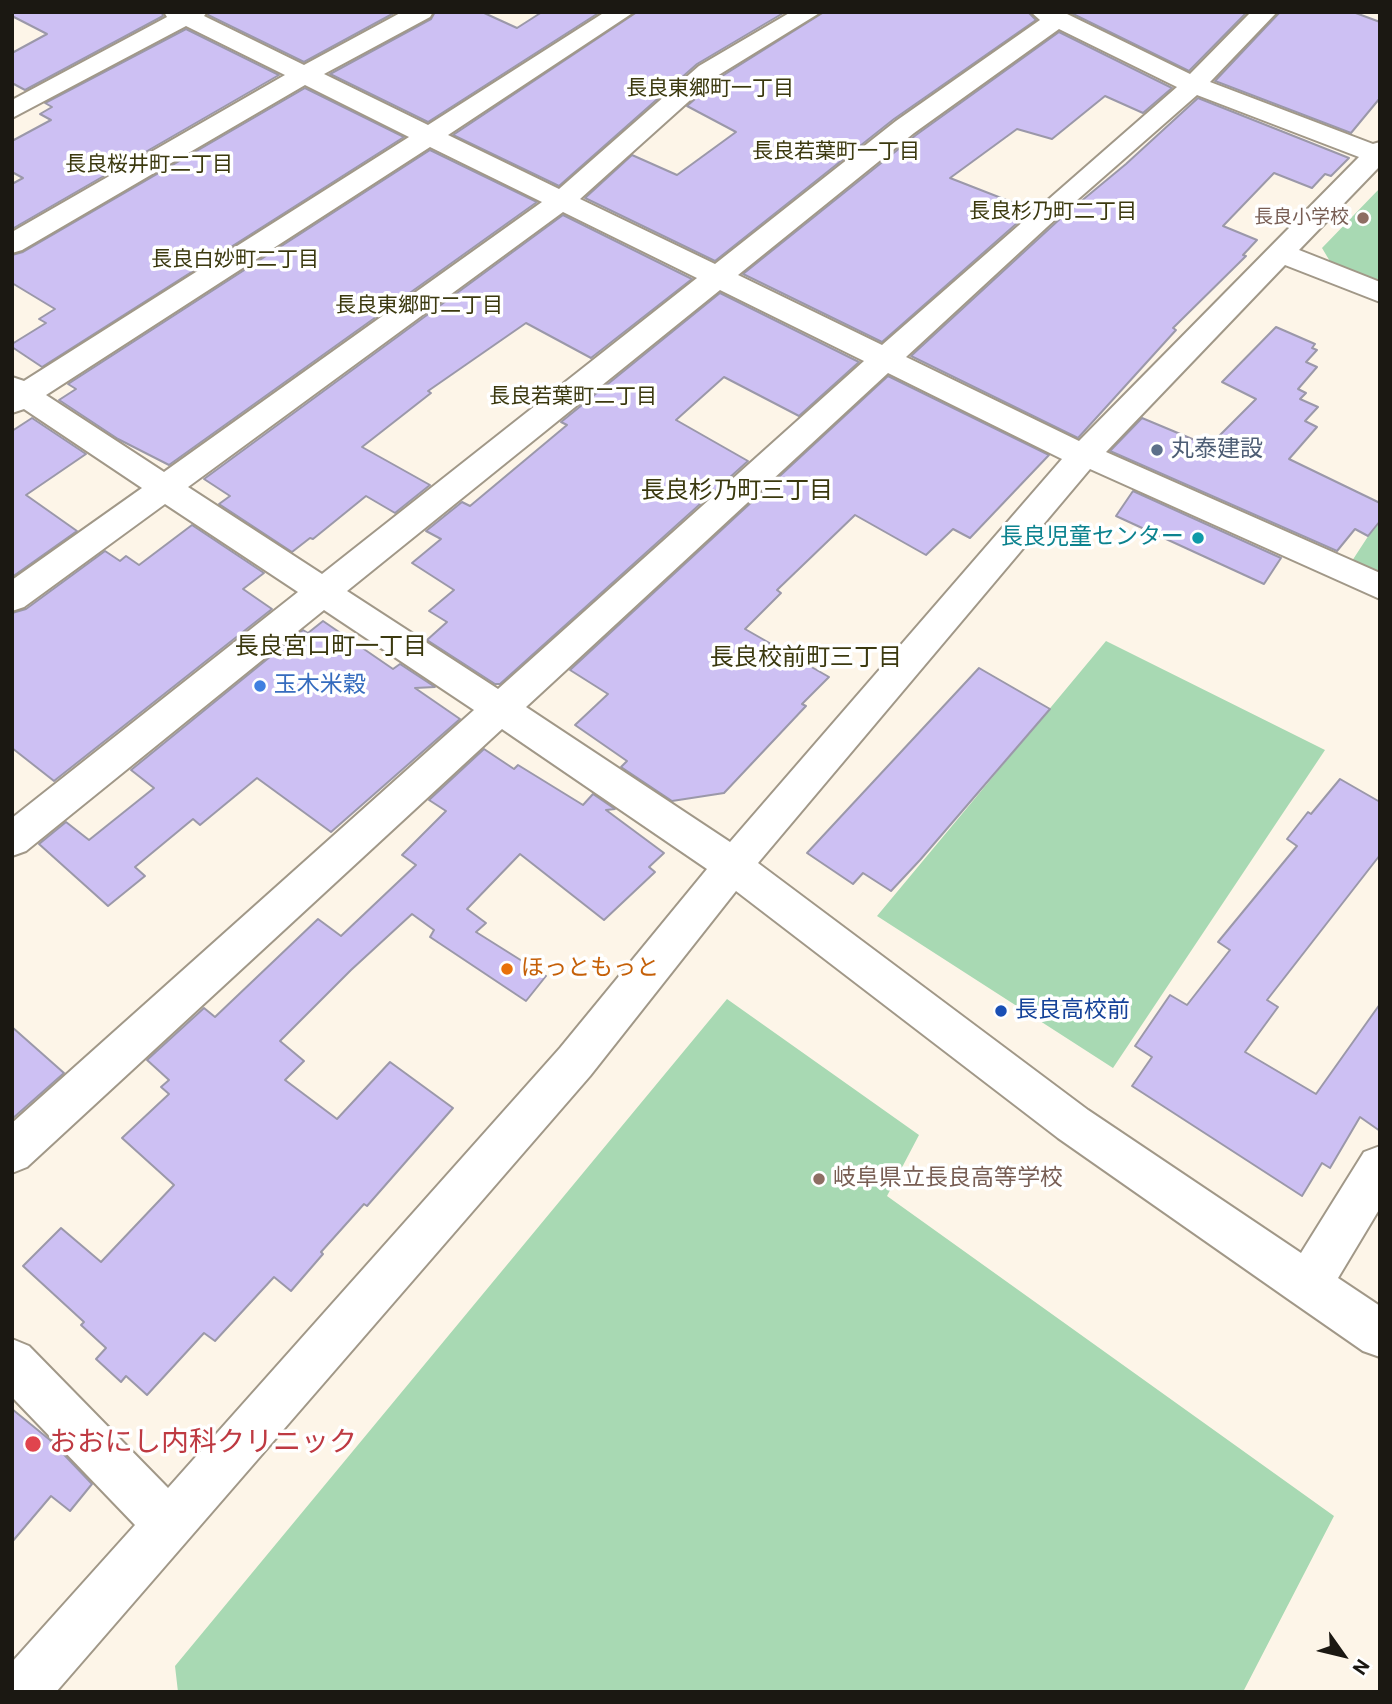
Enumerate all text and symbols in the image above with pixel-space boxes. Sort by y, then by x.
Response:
district label: 長良東郷町一丁目 [626,77,794,103]
district label: 長良若葉町一丁目 [752,140,920,166]
district label: 長良桜井町二丁目 [65,153,233,179]
district label: 長良杉乃町二丁目 [969,200,1137,226]
place label: 長良小学校 [1254,207,1349,229]
marker: 長良小学校 [1355,210,1371,226]
district label: 長良白妙町二丁目 [151,248,319,274]
district label: 長良東郷町二丁目 [335,294,503,320]
district label: 長良若葉町二丁目 [489,385,657,411]
place label: 丸泰建設 [1171,436,1263,464]
marker: 丸泰建設 [1149,442,1165,458]
district label: 長良杉乃町三丁目 [641,478,833,506]
place label: 長良児童センター [1000,524,1184,552]
marker: 長良児童センター [1190,530,1206,546]
district label: 長良宮口町一丁目 [235,634,427,662]
district label: 長良校前町三丁目 [710,645,902,673]
place label: 玉木米穀 [274,672,366,700]
marker: 玉木米穀 [252,678,268,694]
place label: ほっともっと [521,955,659,983]
marker: ほっともっと [499,961,515,977]
place label: 長良高校前 [1015,997,1130,1025]
marker: 長良高校前 [993,1003,1009,1019]
place label: 岐阜県立長良高等学校 [833,1165,1063,1193]
marker: 岐阜県立長良高等学校 [811,1171,827,1187]
place label: おおにし内科クリニック [49,1427,357,1461]
marker: おおにし内科クリニック [23,1434,43,1454]
north arrow [1308,1620,1378,1690]
text: N [1348,1655,1374,1679]

